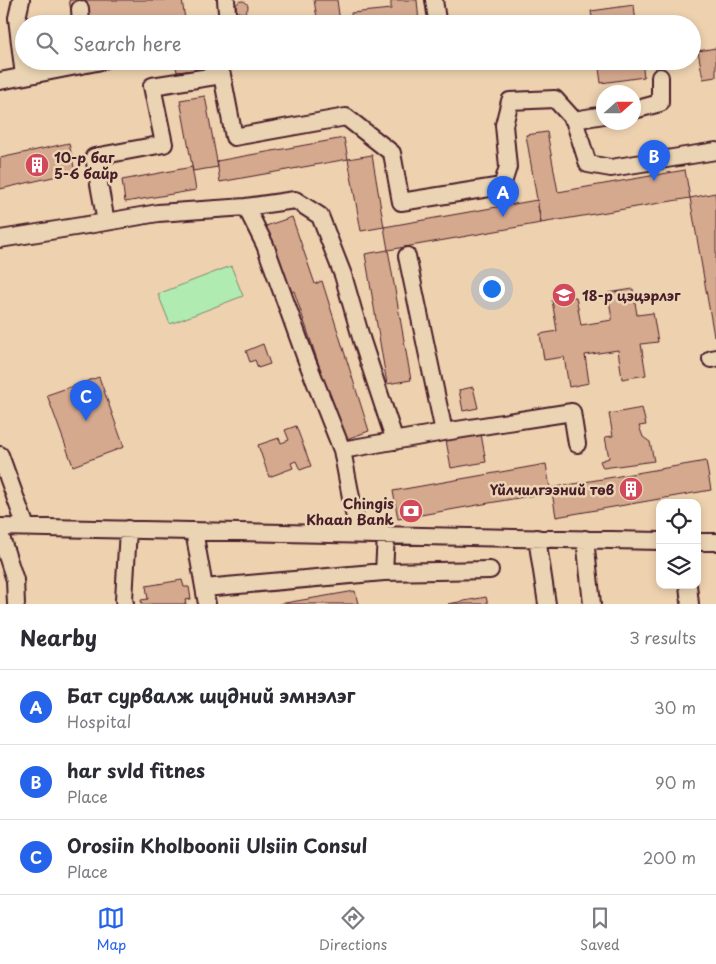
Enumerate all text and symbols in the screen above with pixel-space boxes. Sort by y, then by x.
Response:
search box [15,15,701,70]
icon: search [33,29,61,57]
text: Search here [73,29,182,57]
north arrow [596,85,641,130]
pin: B [638,140,670,181]
place label: 10-р баг 5-6 байр [54,147,119,184]
building icon: 10-р баг 5-6 байр [24,152,50,178]
pin: A [487,176,519,217]
your location [479,276,505,302]
school or university icon: 18-р цэцэрлэг [551,282,577,308]
place label: 18-р цэцэрлэг [582,285,681,306]
pin: C [70,380,102,421]
building icon: Үйлчилгээний төв [618,476,644,502]
place label: Үйлчилгээний төв [490,479,614,500]
place label: Chingis Khaan Bank [306,493,395,530]
bank icon: Chingis Khaan Bank [398,498,424,524]
map controls [656,499,701,589]
button: locate [656,499,701,544]
button: layers [656,544,701,589]
text: Nearby [20,621,97,653]
text: 3 results [629,625,696,649]
text: Бат сурвалж шүдний эмнэлэг [67,681,355,709]
text: A [30,695,42,719]
text: 30 m [654,695,696,719]
text: Hospital [67,709,131,733]
text: har svld fitnes [67,756,205,784]
text: B [31,770,41,794]
text: 90 m [655,770,696,794]
text: Place [67,784,108,808]
text: Orosiin Kholboonii Ulsiin Consul [67,831,367,859]
text: C [30,845,42,869]
text: 200 m [643,845,696,869]
text: Place [67,859,108,883]
tab: Map [96,904,126,955]
tab: Directions [319,904,387,955]
tab: Saved [580,904,620,955]

